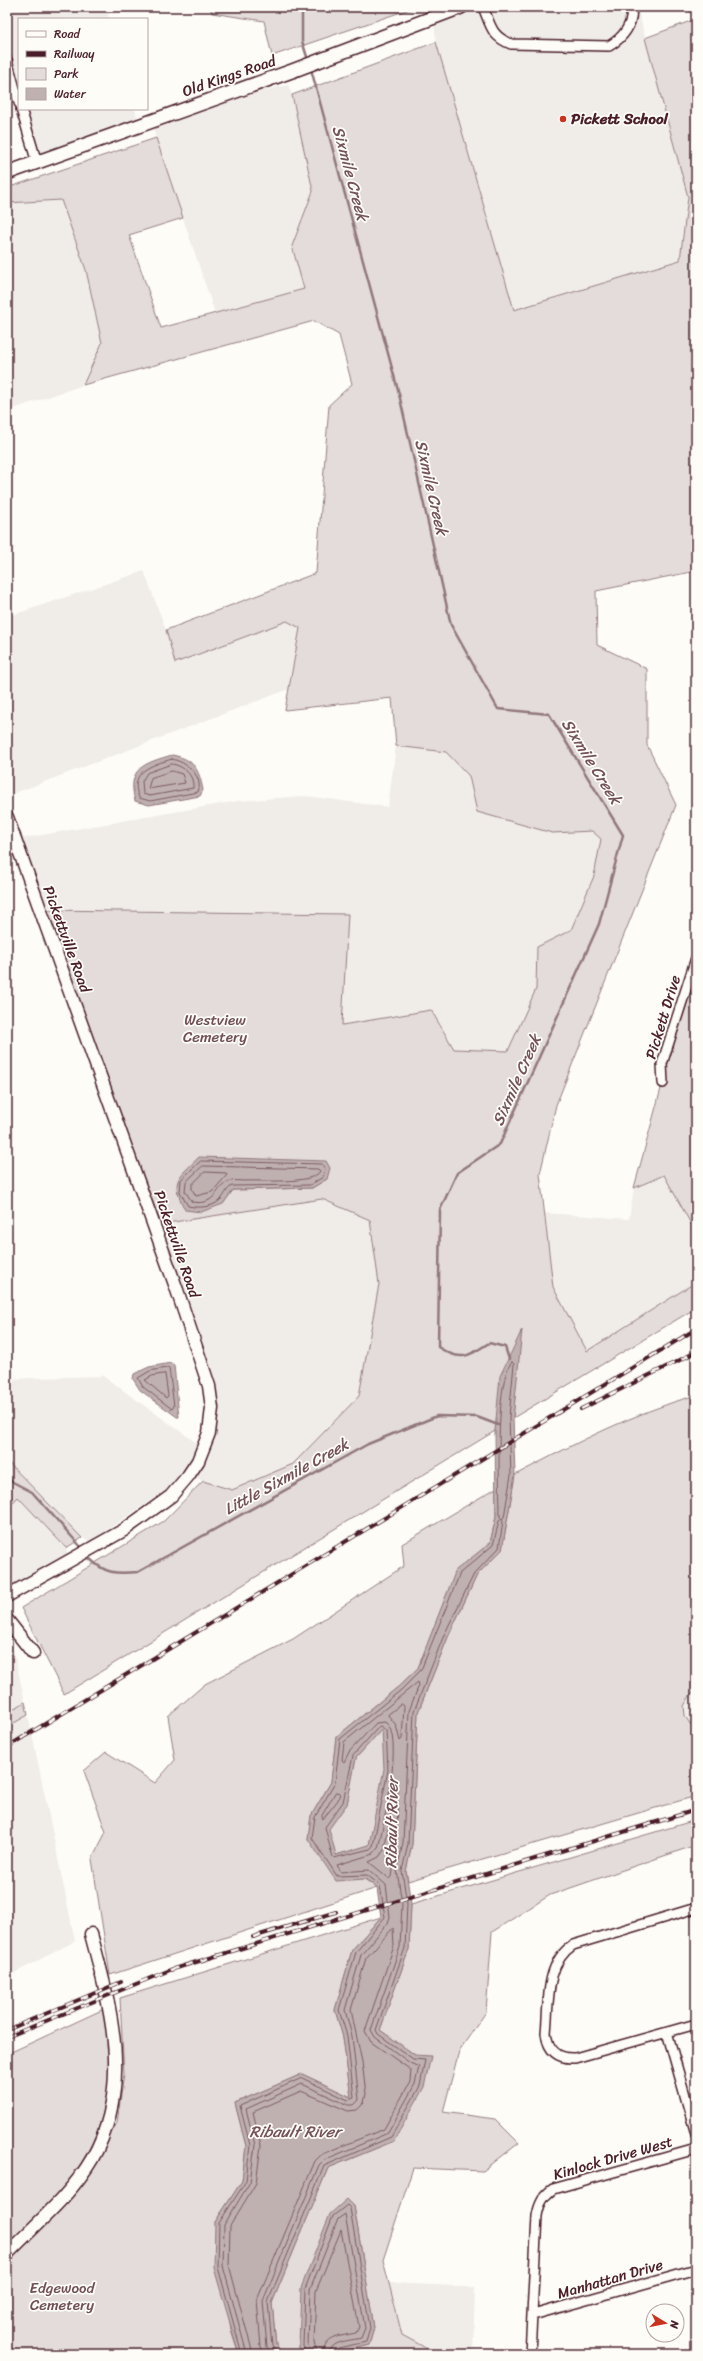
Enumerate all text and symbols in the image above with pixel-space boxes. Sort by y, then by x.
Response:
legend [18,18,148,110]
text: Road [54,23,81,45]
text: Railway [54,43,95,65]
street label: Old Kings Road [179,47,280,104]
text: Park [54,63,79,85]
text: Water [54,83,87,105]
place label: Pickett School [571,106,669,132]
marker: Pickett School [558,114,568,124]
water label: Sixmile Creek [324,122,378,226]
water label: Sixmile Creek [406,436,457,540]
water label: Sixmile Creek [554,712,631,812]
street label: Pickettville Road [36,882,99,997]
street label: Pickett Drive [638,971,688,1062]
park label: Westview Cemetery [183,1007,247,1050]
water label: Sixmile Creek [483,1028,551,1131]
street label: Pickettville Road [146,1187,208,1302]
water label: Little Sixmile Creek [218,1429,355,1523]
water label: Ribault River [376,1774,407,1869]
water label: Ribault River [249,2117,344,2146]
street label: Kinlock Drive West [550,2128,676,2187]
street label: Manhattan Drive [554,2251,666,2307]
park label: Edgewood Cemetery [30,2275,96,2318]
north arrow [645,2303,685,2343]
text: N [664,2318,685,2330]

